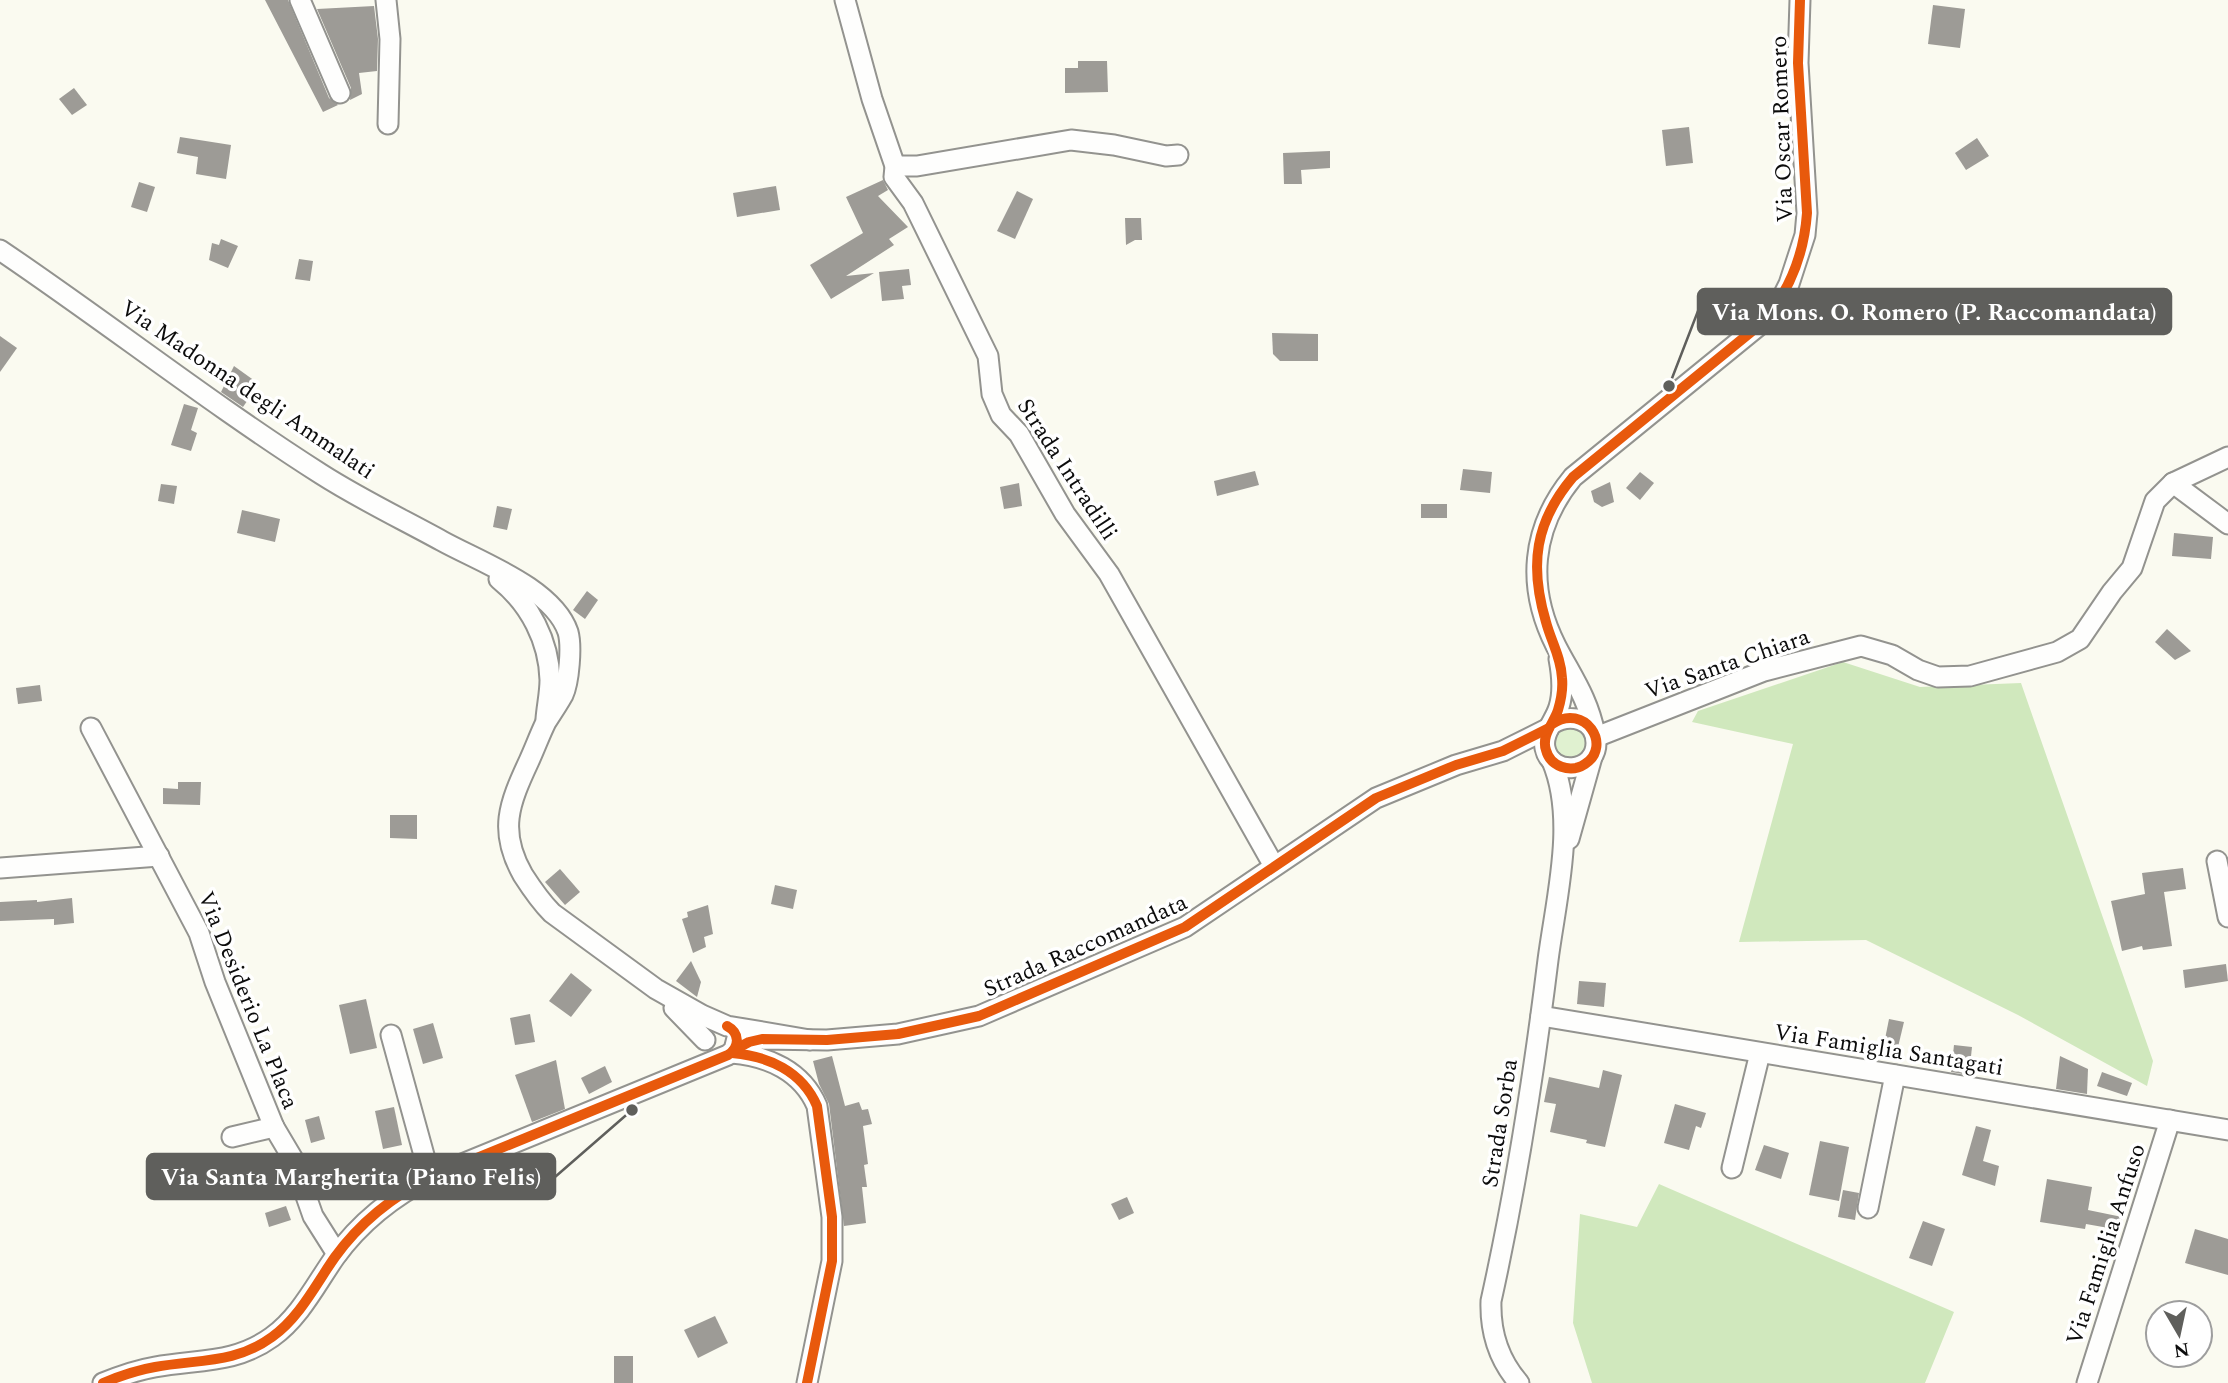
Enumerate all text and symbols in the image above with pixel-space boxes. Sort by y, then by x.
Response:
street label: Via Oscar Romero [1762,35,1803,223]
callout: Via Mons. O. Romero (P. Raccomandata) [1698,289,2171,334]
street label: Via Madonna degli Ammalati [113,292,382,489]
text: Via Mons. O. Romero (P. Raccomandata) [1712,295,2156,331]
street label: Strada Intradilli [1008,392,1126,548]
street label: Via Santa Chiara [1640,620,1815,709]
street label: Via Desiderio La Placa [188,886,307,1115]
street label: Strada Raccomandata [978,886,1193,1007]
street label: Via Famiglia Santagati [1772,1015,2006,1086]
street label: Strada Sorba [1473,1056,1528,1190]
street label: Via Famiglia Anfuso [2057,1139,2156,1350]
callout: Via Santa Margherita (Piano Felis) [147,1154,555,1199]
text: Via Santa Margherita (Piano Felis) [161,1160,541,1196]
north arrow [2144,1299,2214,1369]
text: N [2171,1334,2191,1365]

